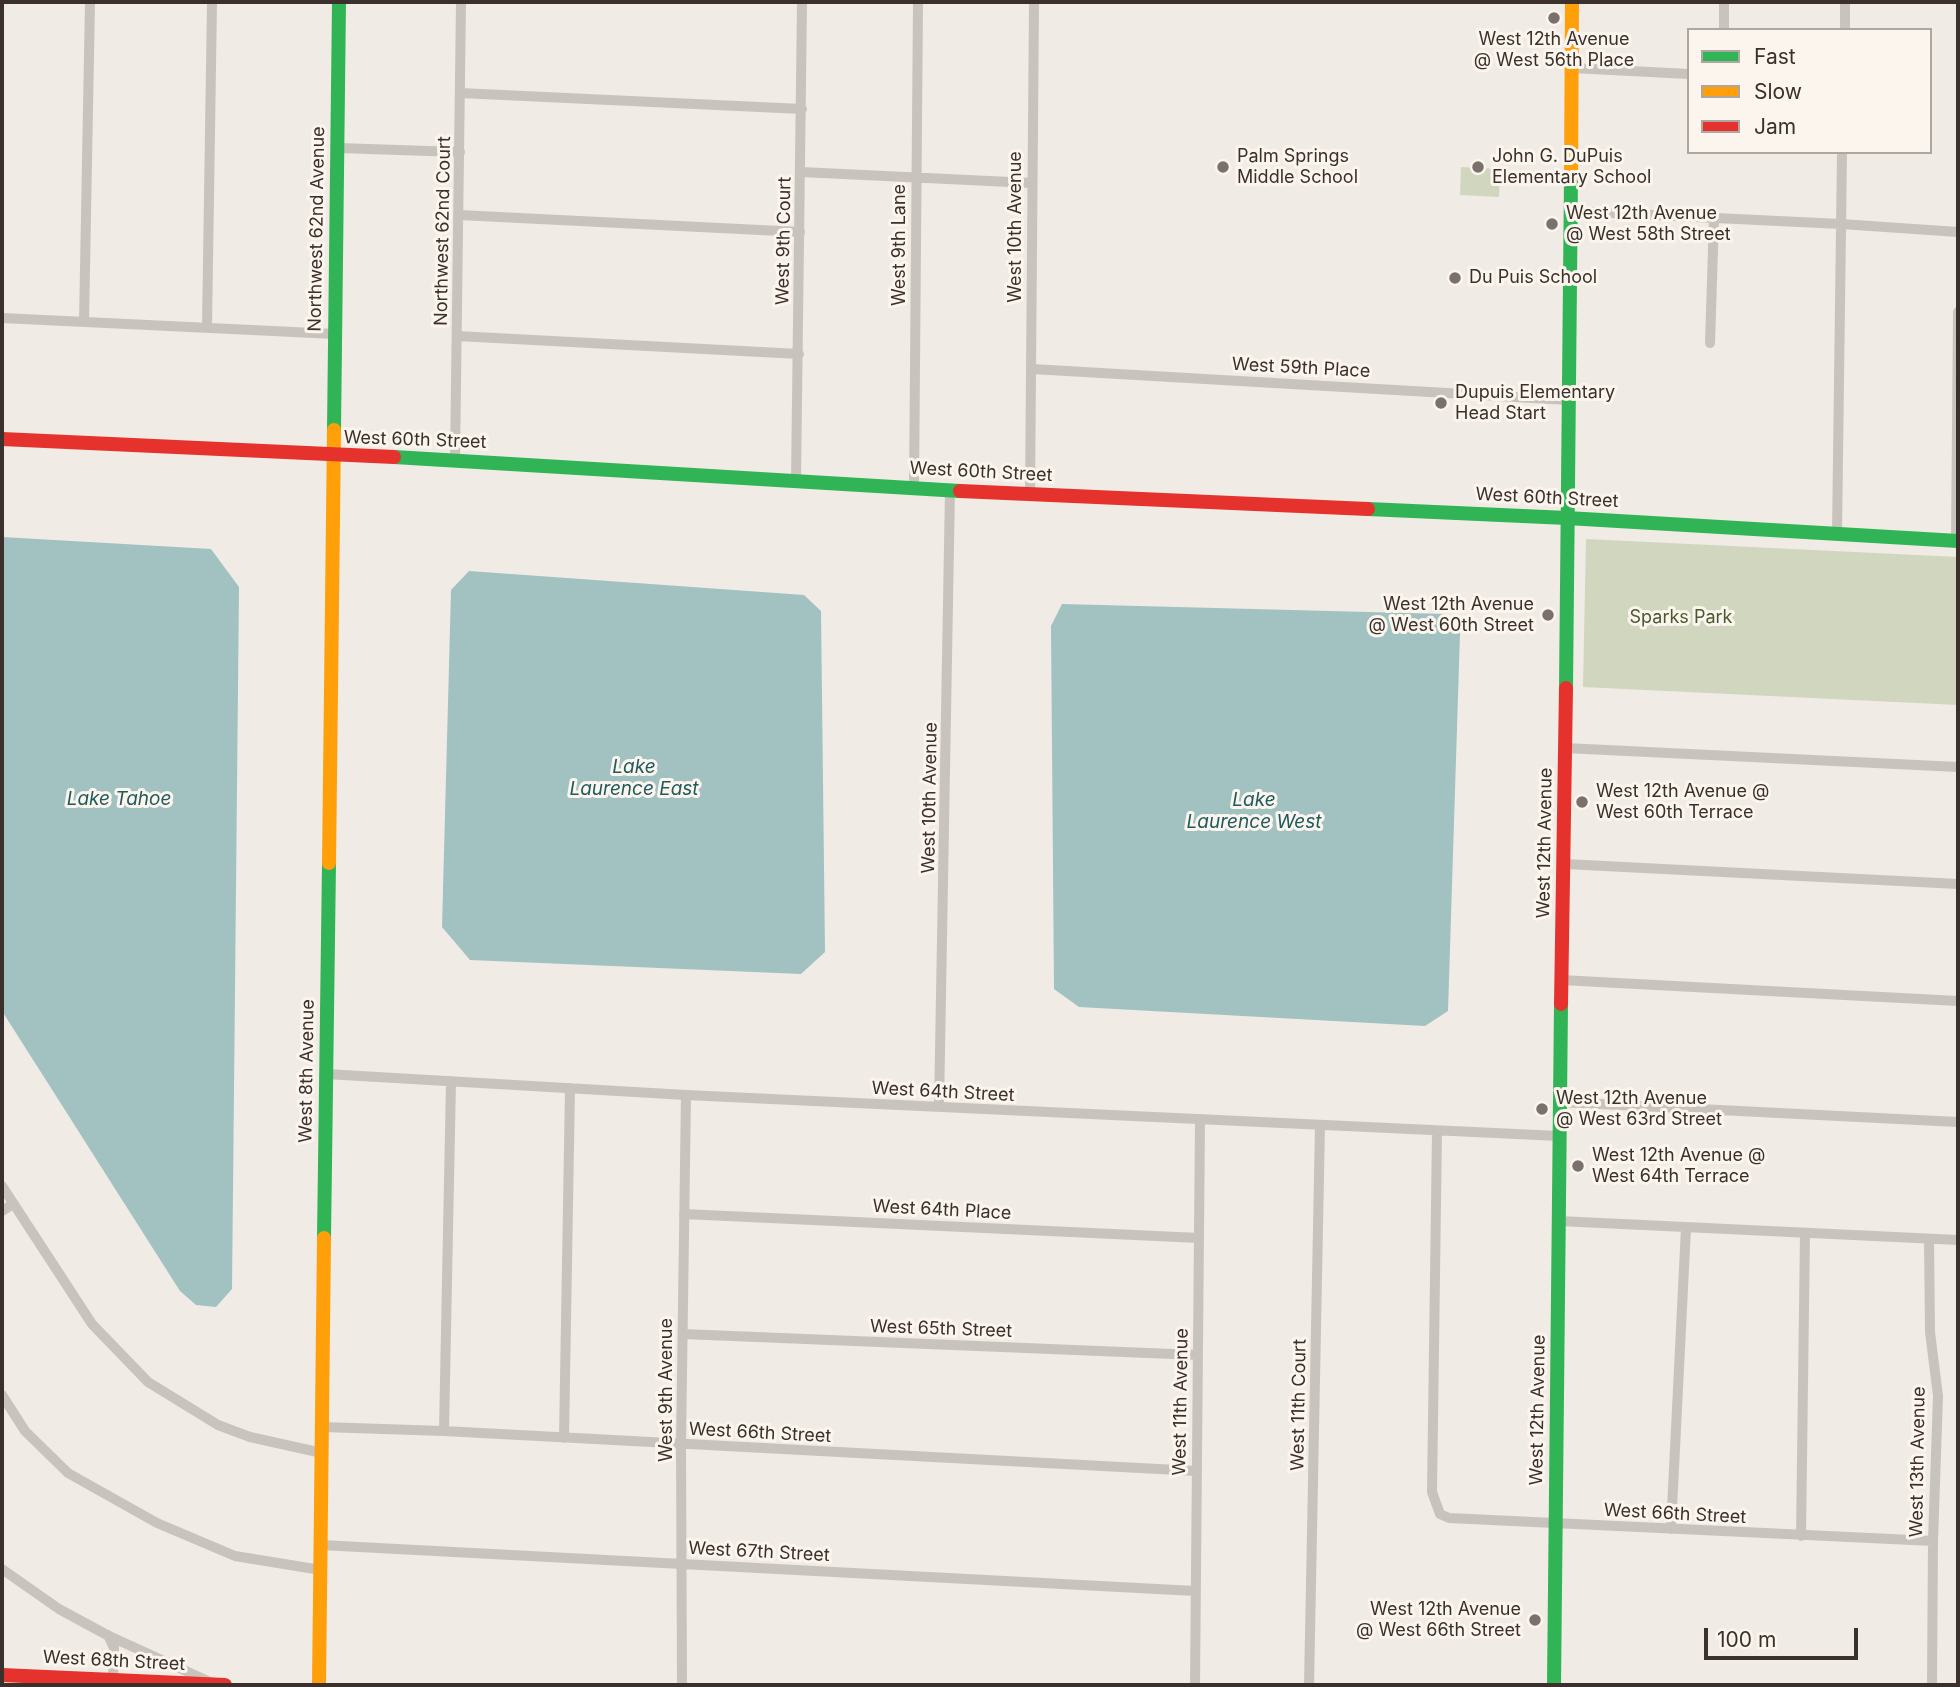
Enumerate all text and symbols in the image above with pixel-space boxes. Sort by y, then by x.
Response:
marker: West 12th Avenue @ West 56th Place [1546,10,1562,26]
legend [1687,28,1932,154]
place label: West 12th Avenue @ West 56th Place [1474,29,1634,72]
text: Fast [1754,44,1796,69]
text: Slow [1754,79,1802,104]
text: Jam [1754,114,1796,139]
street label: Northwest 62nd Avenue [304,126,330,332]
street label: Northwest 62nd Court [431,136,455,326]
place label: Palm Springs Middle School [1237,146,1358,188]
place label: John G. DuPuis Elementary School [1492,146,1651,188]
street label: West 10th Avenue [1005,151,1027,303]
marker: Palm Springs Middle School [1215,159,1231,175]
marker: John G. DuPuis Elementary School [1470,159,1486,175]
street label: West 9th Court [772,177,796,305]
street label: West 9th Lane [889,184,911,306]
place label: West 12th Avenue @ West 58th Street [1566,203,1731,246]
marker: West 12th Avenue @ West 58th Street [1544,216,1560,232]
place label: Du Puis School [1469,267,1597,289]
marker: Du Puis School [1447,270,1463,286]
street label: West 59th Place [1231,354,1371,382]
place label: Dupuis Elementary Head Start [1455,382,1615,424]
marker: Dupuis Elementary Head Start [1433,395,1449,411]
street label: West 60th Street [343,427,487,453]
street label: West 60th Street [909,457,1053,487]
street label: West 60th Street [1475,483,1619,513]
place label: West 12th Avenue @ West 60th Street [1369,594,1534,636]
marker: West 12th Avenue @ West 60th Street [1540,607,1556,623]
park label: Sparks Park [1630,607,1732,629]
street label: West 10th Avenue [918,722,942,874]
water label: Lake Laurence East [569,756,699,800]
street label: West 12th Avenue [1533,767,1557,919]
place label: West 12th Avenue @ West 60th Terrace [1596,781,1769,824]
water label: Lake Tahoe [67,788,171,810]
water label: Lake Laurence West [1187,789,1321,833]
marker: West 12th Avenue @ West 60th Terrace [1574,794,1590,810]
street label: West 8th Avenue [295,999,319,1143]
street label: West 64th Street [871,1077,1015,1107]
place label: West 12th Avenue @ West 63rd Street [1556,1088,1722,1130]
marker: West 12th Avenue @ West 63rd Street [1534,1101,1550,1117]
place label: West 12th Avenue @ West 64th Terrace [1592,1145,1765,1188]
marker: West 12th Avenue @ West 64th Terrace [1570,1158,1586,1174]
street label: West 64th Place [872,1196,1012,1224]
street label: West 65th Street [870,1316,1012,1342]
street label: West 9th Avenue [656,1318,678,1462]
street label: West 11th Avenue [1169,1328,1193,1476]
street label: West 12th Avenue [1526,1334,1550,1486]
street label: West 11th Court [1287,1339,1311,1471]
street label: West 13th Avenue [1906,1386,1930,1538]
street label: West 66th Street [688,1418,832,1448]
street label: West 66th Street [1603,1499,1747,1529]
street label: West 67th Street [688,1538,830,1566]
place label: West 12th Avenue @ West 66th Street [1356,1599,1521,1642]
marker: West 12th Avenue @ West 66th Street [1527,1612,1543,1628]
scale bar [1708,1614,1862,1658]
text: 100 m [1717,1627,1776,1652]
street label: West 68th Street [42,1646,186,1676]

